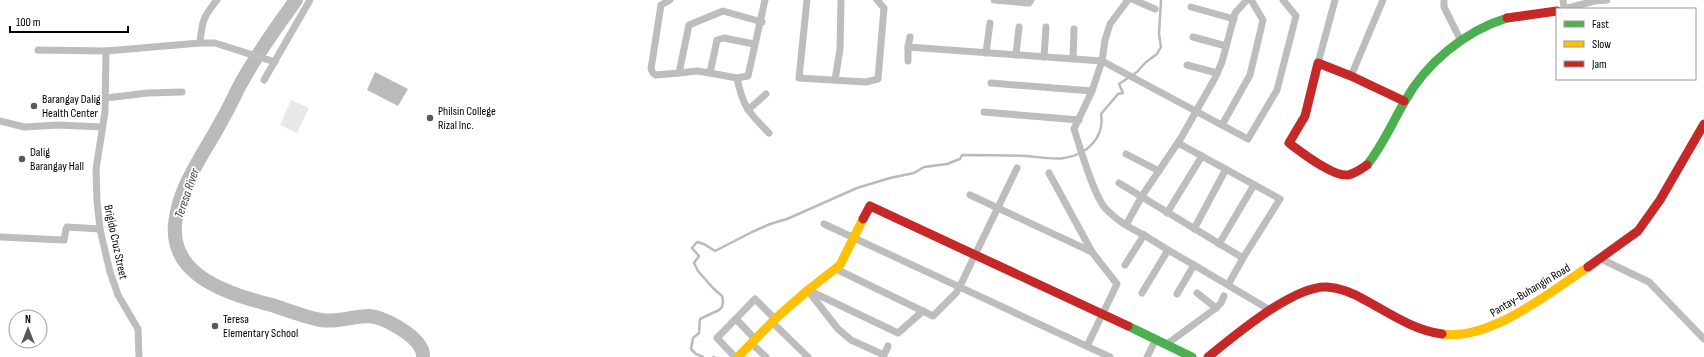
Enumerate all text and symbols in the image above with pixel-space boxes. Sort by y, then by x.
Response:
scale bar [10,8,128,34]
legend [1556,8,1696,80]
text: 100 m [16,15,41,30]
text: Fast [1592,17,1609,32]
text: Slow [1592,37,1611,52]
text: Jam [1591,57,1607,72]
place label: Barangay Dalig Health Center [42,92,101,121]
marker: Barangay Dalig Health Center [29,101,39,111]
place label: Philsin College Rizal Inc. [438,104,496,133]
marker: Philsin College Rizal Inc. [425,113,435,123]
place label: Dalig Barangay Hall [30,145,84,174]
marker: Dalig Barangay Hall [17,154,27,164]
water label: Teresa River [171,165,203,220]
street label: Brigido Cruz Street [100,204,131,281]
street label: Pantay-Buhangin Road [1487,261,1573,320]
north arrow [8,309,48,349]
place label: Teresa Elementary School [223,312,298,341]
text: N [25,313,31,326]
marker: Teresa Elementary School [210,321,220,331]

